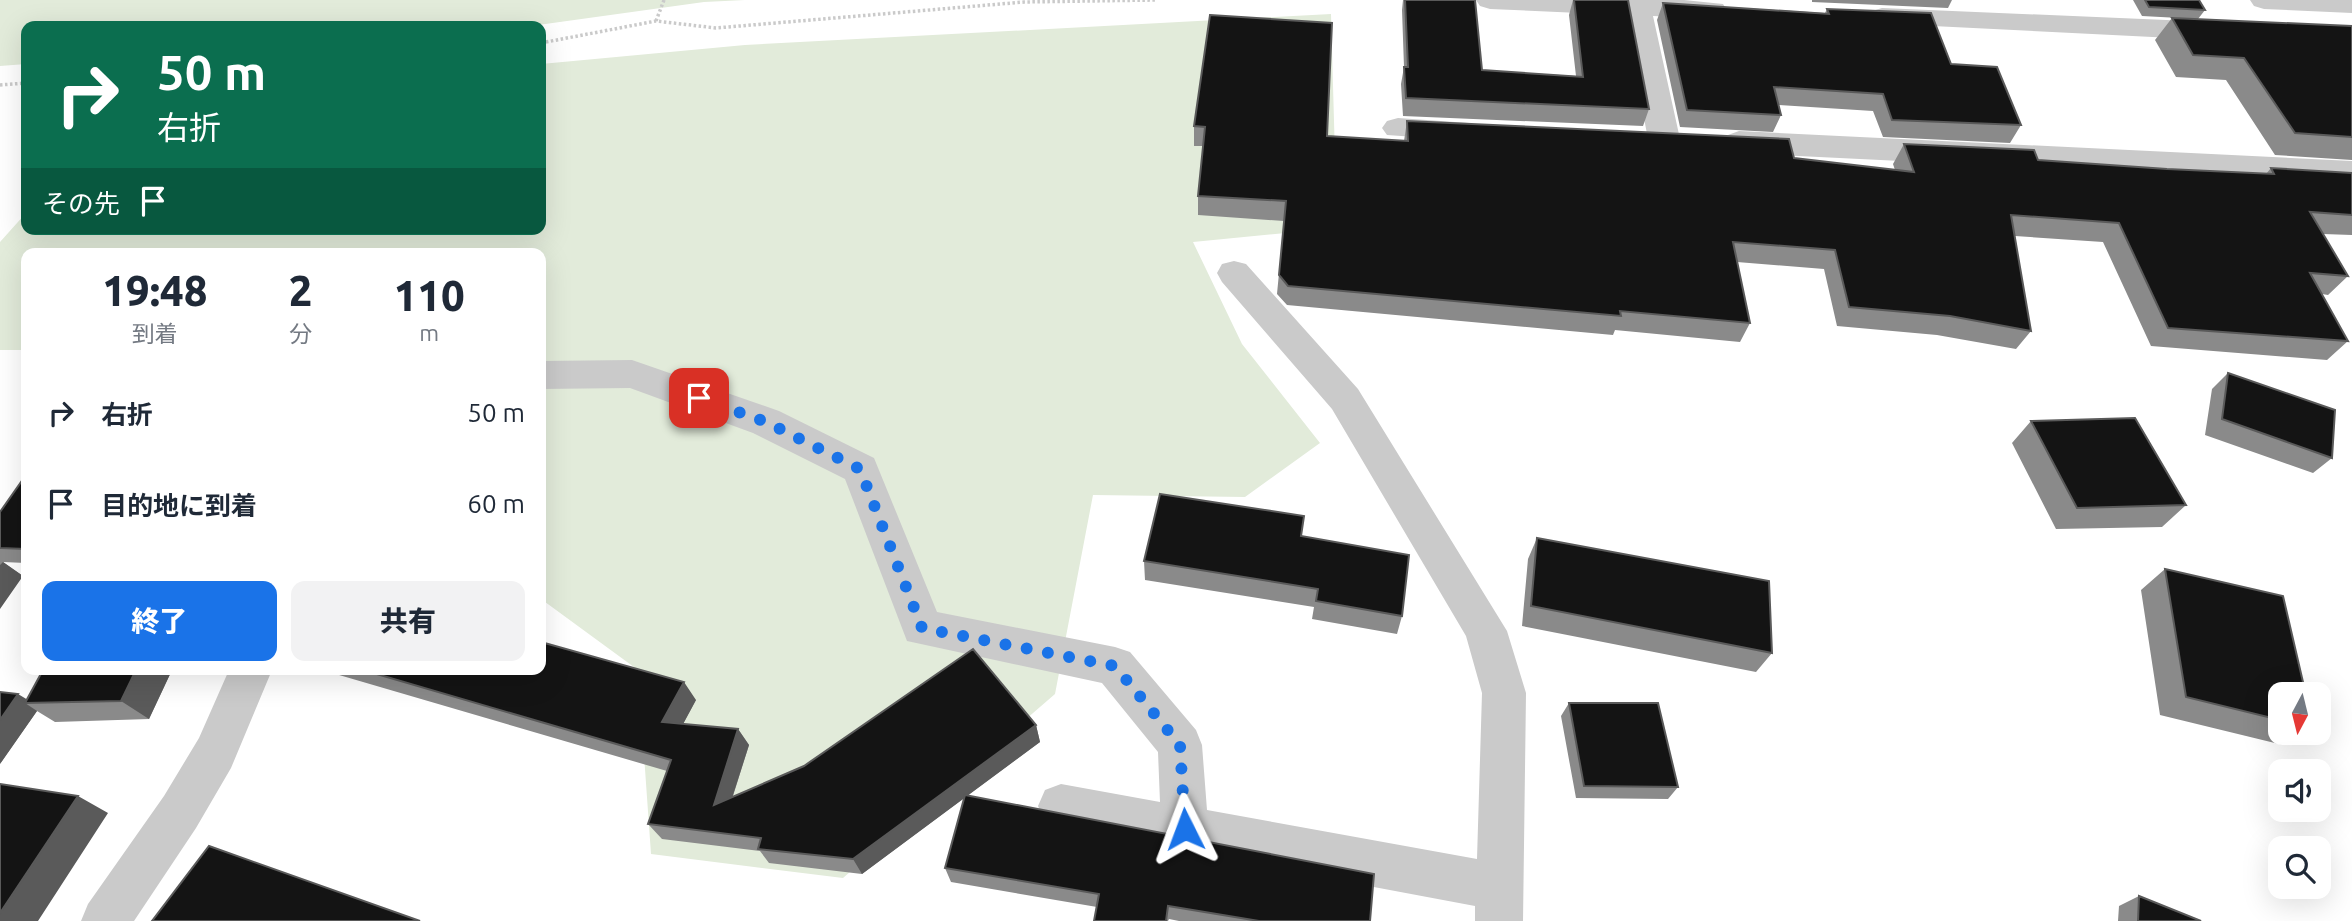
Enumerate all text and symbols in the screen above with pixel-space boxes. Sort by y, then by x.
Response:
text: 50 m [157,44,266,99]
icon: right [42,49,133,140]
text: 右折 [157,109,221,145]
icon: arrive [134,182,172,220]
text: その先 [42,189,120,218]
text: 19:48 [102,267,207,314]
text: 2 [289,267,312,314]
text: 110 [394,272,465,319]
text: m [419,320,439,345]
text: 到着 [132,321,178,346]
text: 分 [289,321,312,346]
pin [669,368,729,428]
icon: arrive [680,379,718,417]
icon: right [42,394,80,432]
text: 50 m [467,398,525,427]
text: 右折 [101,400,153,429]
icon: arrive [42,485,80,523]
text: 60 m [467,489,525,518]
text: 目的地に到着 [101,491,257,520]
button: 終了 [42,581,277,661]
button: 共有 [291,581,525,661]
north arrow [2268,682,2331,746]
map controls [2268,682,2331,899]
button: sound [2268,759,2331,822]
position arrow [1148,792,1222,866]
button: search [2268,836,2331,899]

